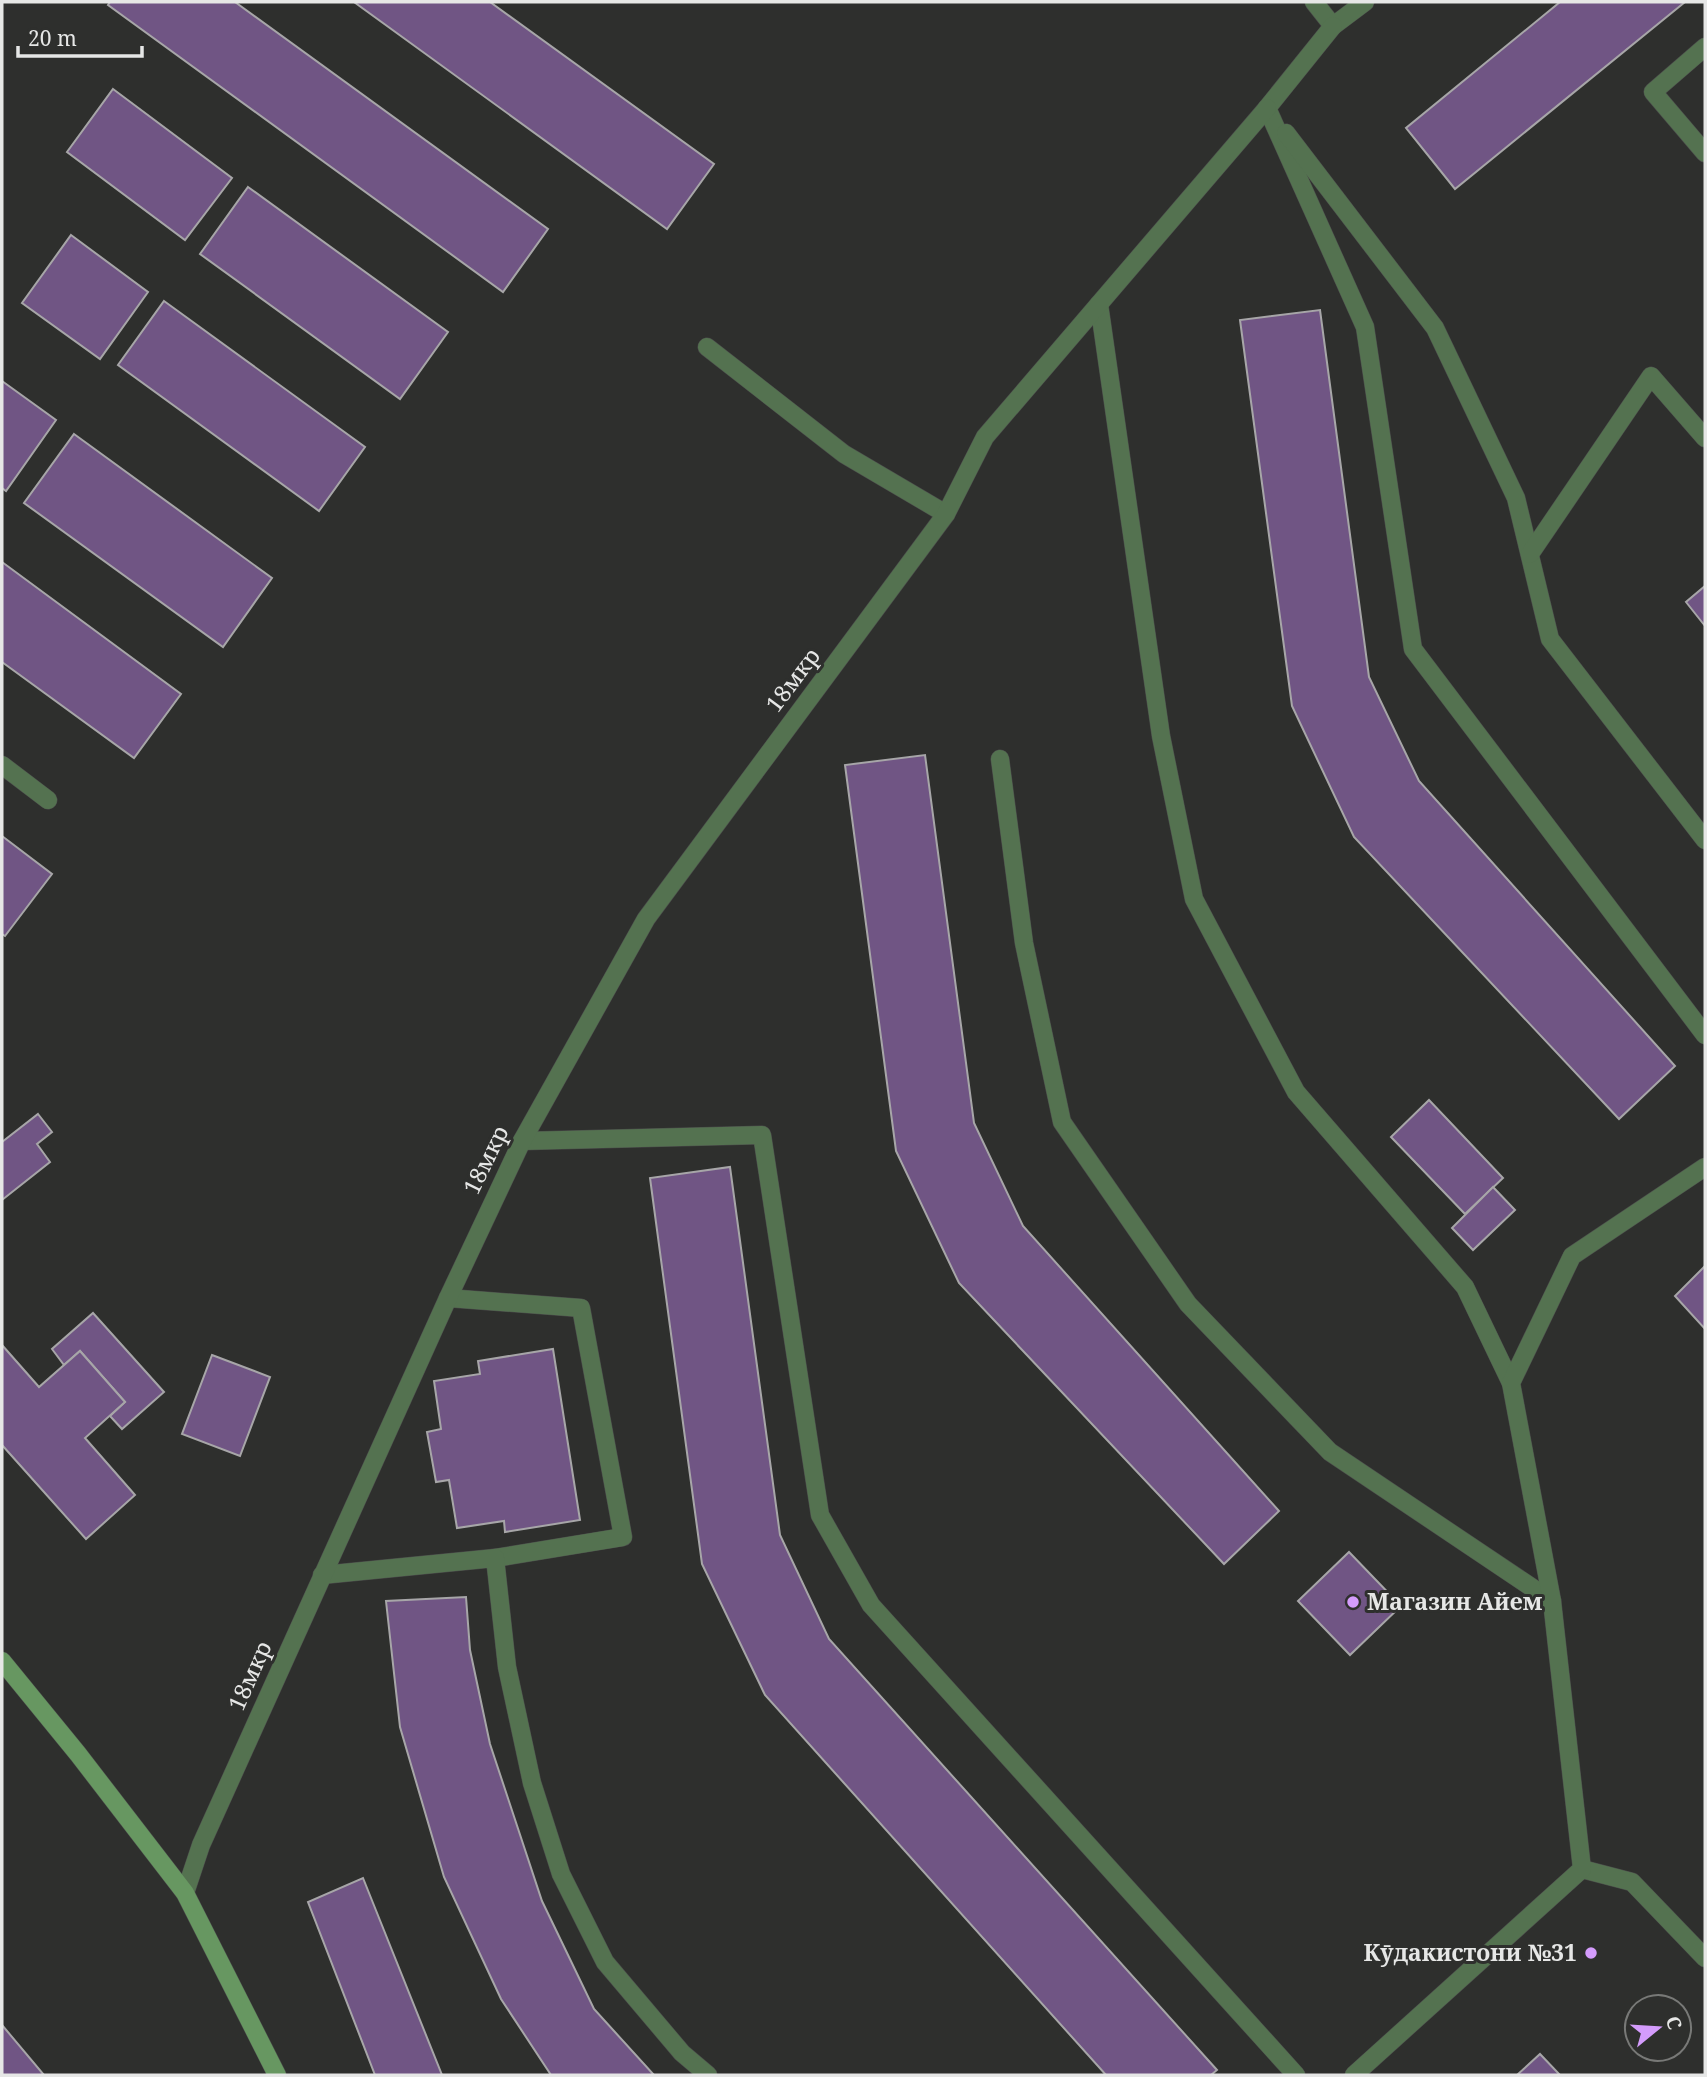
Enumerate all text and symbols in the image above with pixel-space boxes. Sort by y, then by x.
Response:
scale bar [18,14,142,58]
text: 20 m [28,24,77,52]
street label: 18мкр [757,641,827,718]
street label: 18мкр [455,1120,515,1199]
place label: Магазин Айем [1367,1585,1543,1617]
marker: Магазин Айем [1345,1594,1361,1610]
street label: 18мкр [220,1636,279,1715]
place label: Кӯдакистони №31 [1364,1936,1577,1968]
marker: Кӯдакистони №31 [1583,1945,1599,1961]
north arrow [1623,1993,1693,2063]
text: С [1660,2013,1688,2033]

